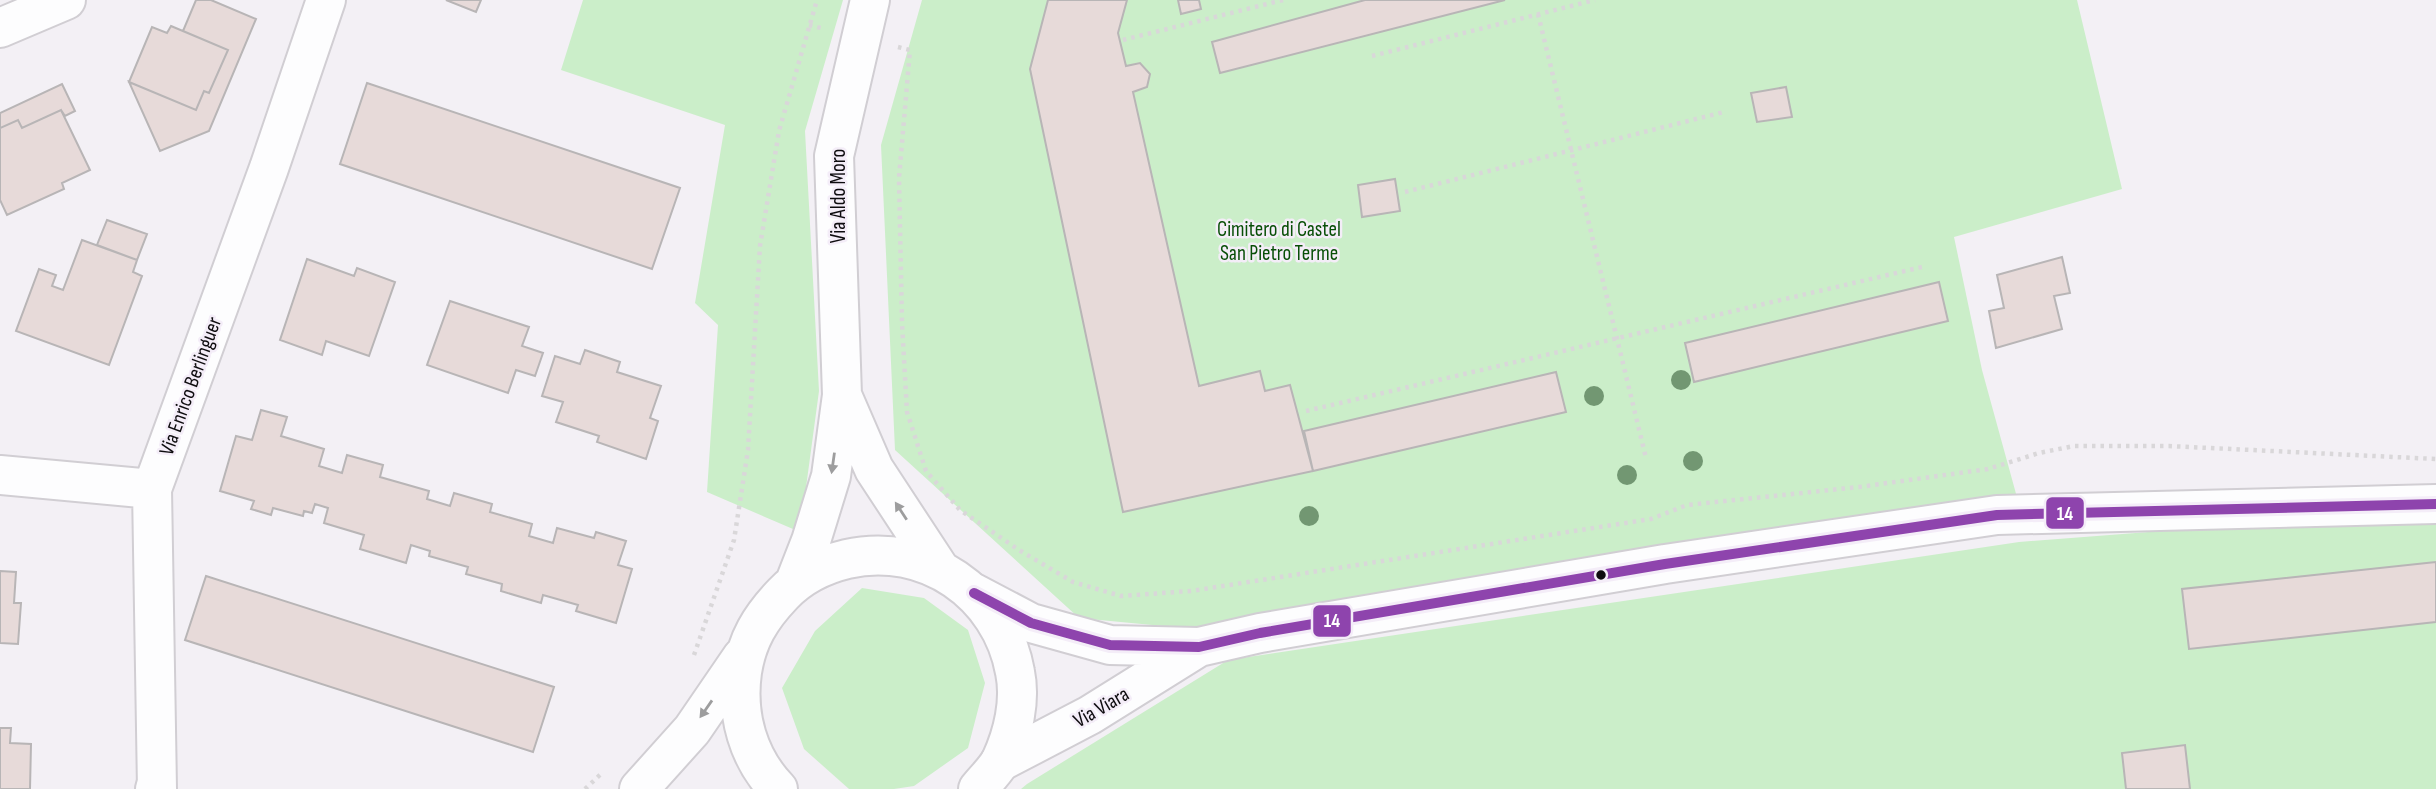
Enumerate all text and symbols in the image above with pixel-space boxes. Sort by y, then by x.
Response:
street label: Via Aldo Moro [826,149,851,243]
park label: Cimitero di Castel San Pietro Terme [1217,217,1341,266]
street label: Via Enrico Berlinguer [154,314,227,459]
one-way arrow [827,452,838,474]
line badge: 14 [2045,496,2085,530]
one-way arrow [895,501,908,521]
text: 14 [2057,503,2073,526]
unlabelled marker [1594,568,1608,582]
line badge: 14 [1312,604,1352,638]
text: 14 [1324,610,1340,633]
street label: Via Viara [1069,682,1133,733]
one-way arrow [699,700,713,718]

